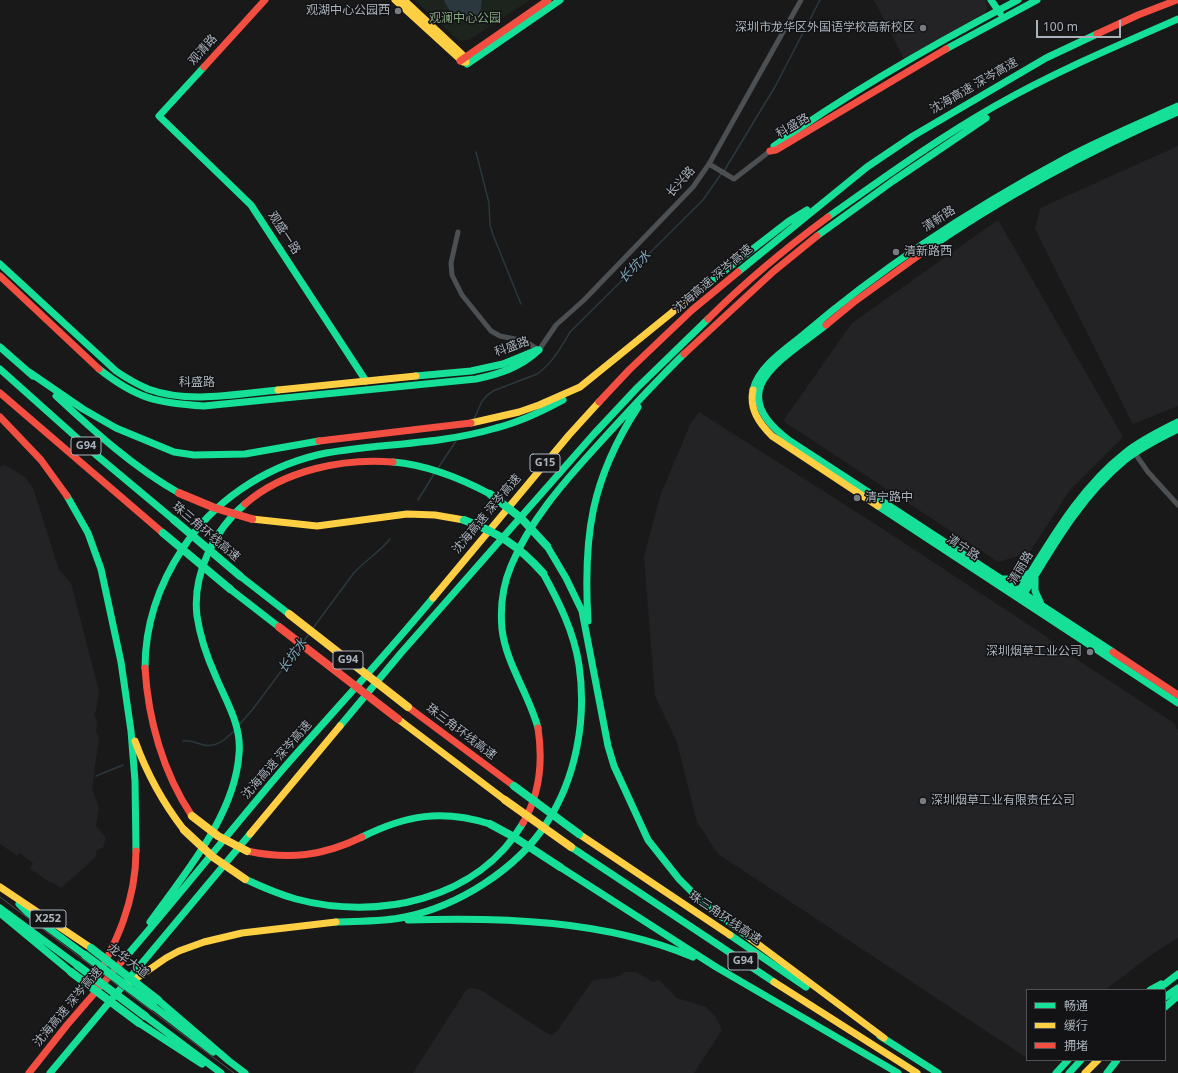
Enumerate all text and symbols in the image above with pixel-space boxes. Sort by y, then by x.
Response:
place label: 观湖中心公园西 [306,4,390,18]
marker: 观湖中心公园西 [393,6,403,16]
park label: 观澜中心公园 [429,12,501,26]
scale bar [1038,12,1123,38]
text: 100 m [1043,18,1078,35]
place label: 深圳市龙华区外国语学校高新校区 [735,21,915,35]
marker: 深圳市龙华区外国语学校高新校区 [918,23,928,33]
street label: 观清路 [186,32,220,68]
street label: 沈海高速 深岑高速 [927,55,1021,117]
street label: 科盛路 [774,111,812,141]
street label: 长兴路 [664,164,698,200]
street label: 清新路 [920,203,958,235]
street label: 观盛一路 [265,209,303,257]
street label: 沈海高速 深岑高速 [670,242,756,316]
place label: 清新路西 [904,245,952,259]
marker: 清新路西 [891,247,901,257]
water label: 长坑水 [616,248,654,286]
street label: 科盛路 [493,334,531,360]
street label: 科盛路 [179,376,215,390]
road number: G94 [71,437,101,455]
road number: G15 [530,454,560,472]
street label: 沈海高速 深岑高速 [450,471,524,557]
place label: 清宁路中 [865,491,913,505]
marker: 清宁路中 [852,493,862,503]
street label: 珠三角环线高速 [169,499,243,565]
street label: 清宁路 [944,532,982,564]
street label: 清丽路 [1006,549,1036,587]
water label: 长坑水 [275,636,311,676]
place label: 深圳烟草工业公司 [986,645,1082,659]
marker: 深圳烟草工业公司 [1085,647,1095,657]
road number: G94 [333,651,363,669]
street label: 珠三角环线高速 [423,701,499,763]
street label: 沈海高速 深岑高速 [239,718,315,802]
place label: 深圳烟草工业有限责任公司 [931,794,1075,808]
marker: 深圳烟草工业有限责任公司 [918,796,928,806]
street label: 珠三角环线高速 [686,889,764,947]
road number: X252 [30,910,66,928]
street label: 龙华大道 [104,941,152,981]
road number: G94 [728,952,758,970]
street label: 沈海高速 深岑高速 [31,964,105,1050]
legend [1026,989,1166,1061]
text: 畅通 [1064,997,1088,1014]
text: 缓行 [1064,1017,1088,1034]
text: 拥堵 [1064,1037,1088,1054]

